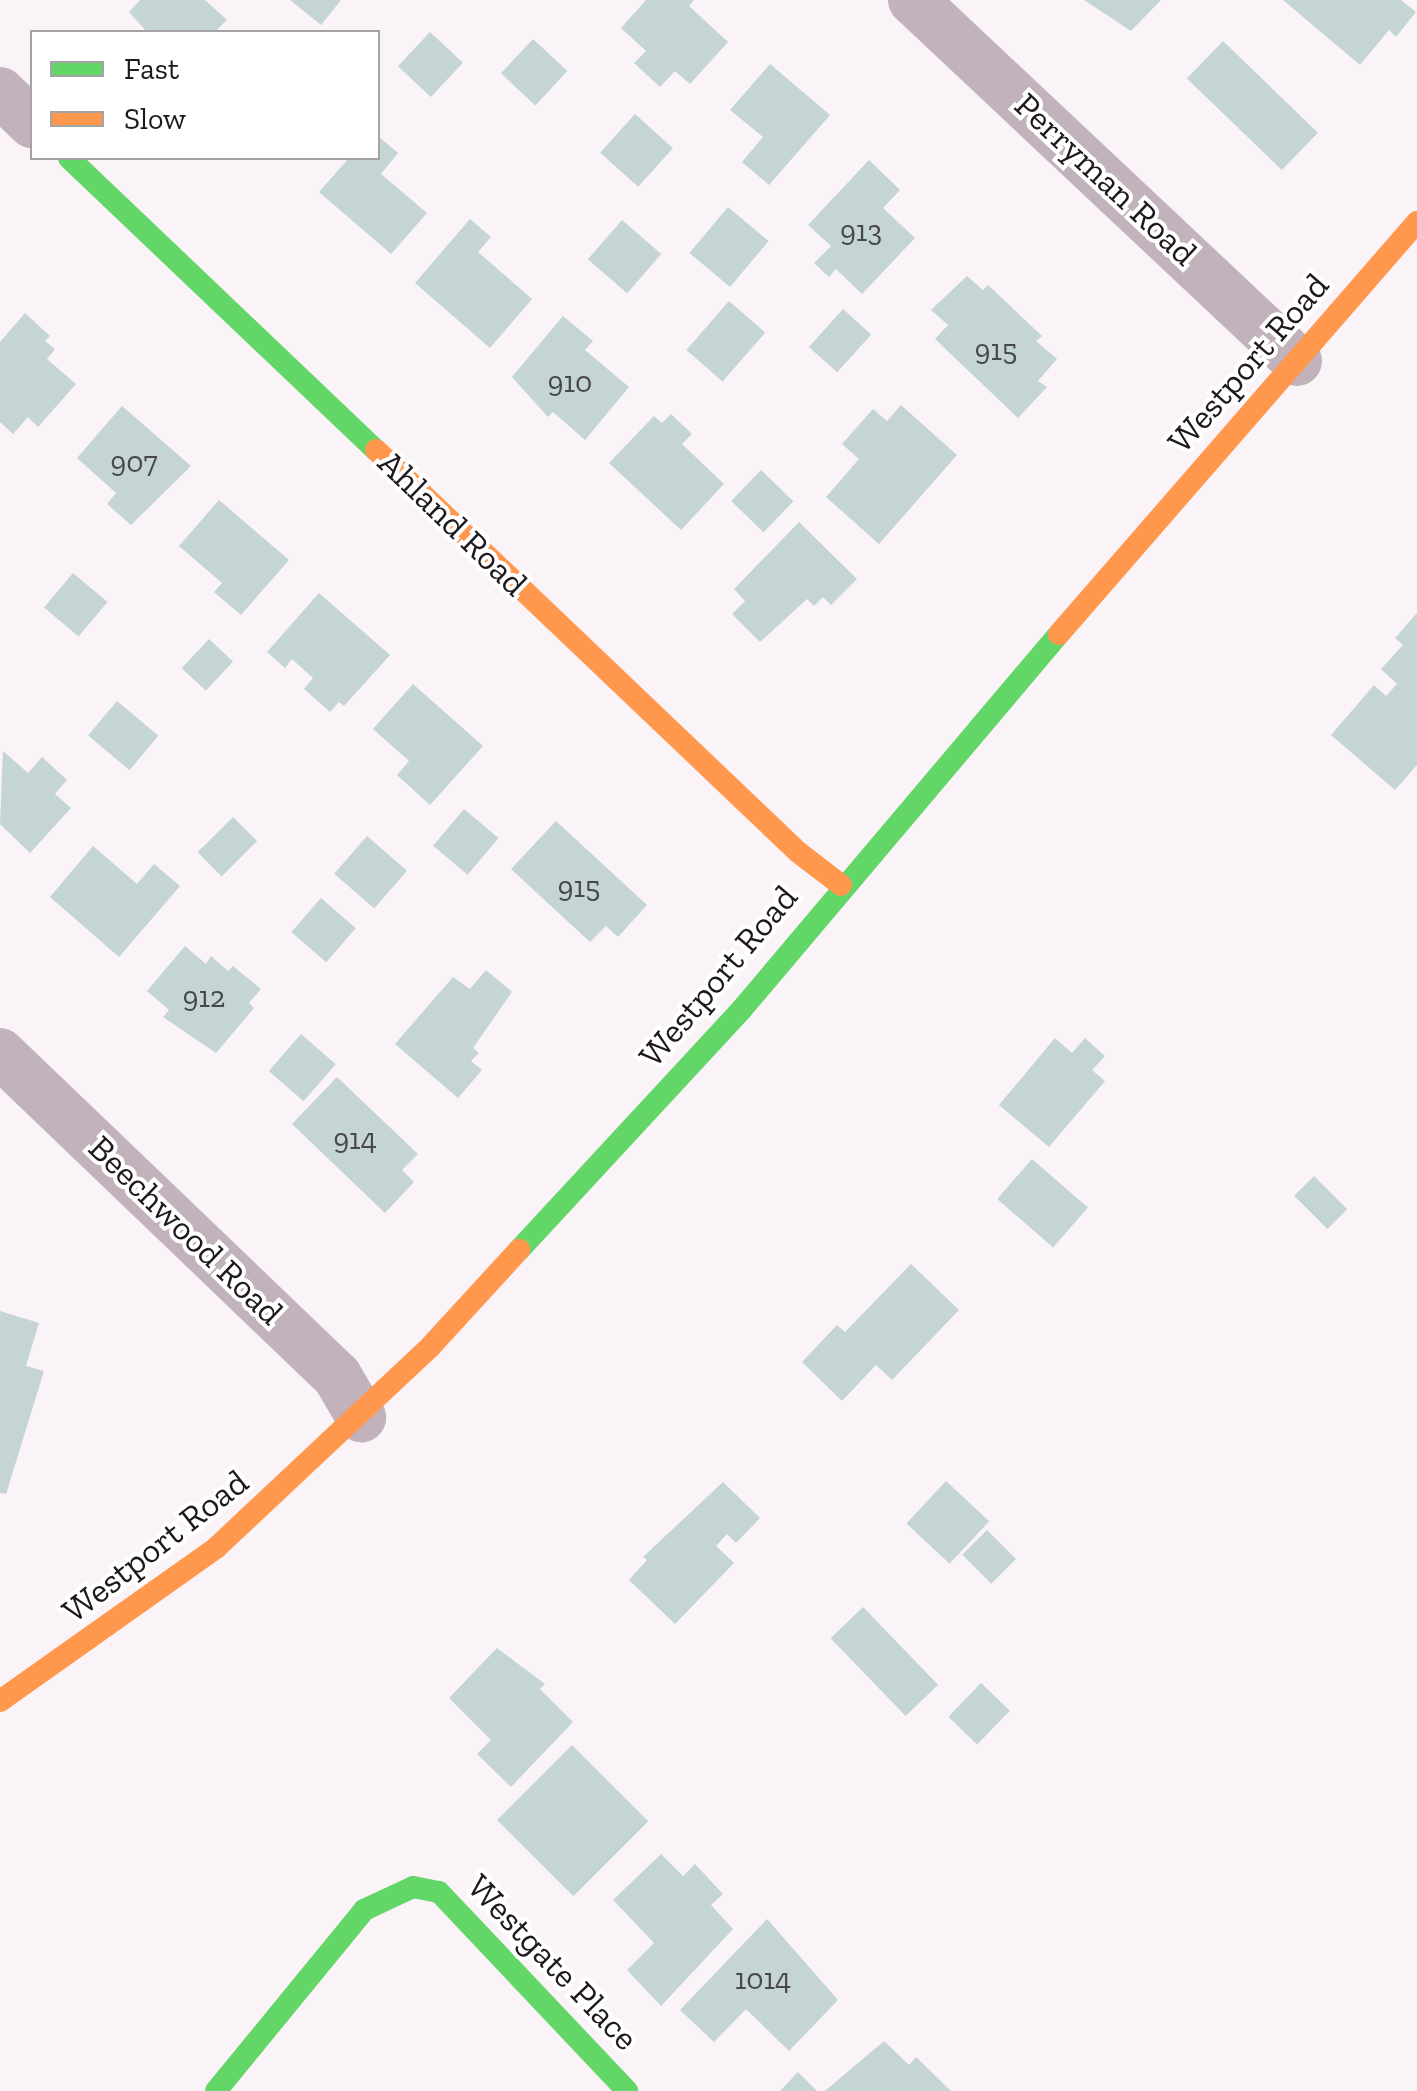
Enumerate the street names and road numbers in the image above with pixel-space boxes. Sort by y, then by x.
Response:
street label: Perryman Road [1006,84,1206,274]
street label: Westport Road [1159,265,1337,461]
street label: Ahland Road [370,442,536,604]
street label: Westport Road [630,877,806,1075]
street label: Beechwood Road [80,1127,292,1333]
street label: Westport Road [54,1461,256,1631]
street label: Westgate Place [459,1865,647,2059]

